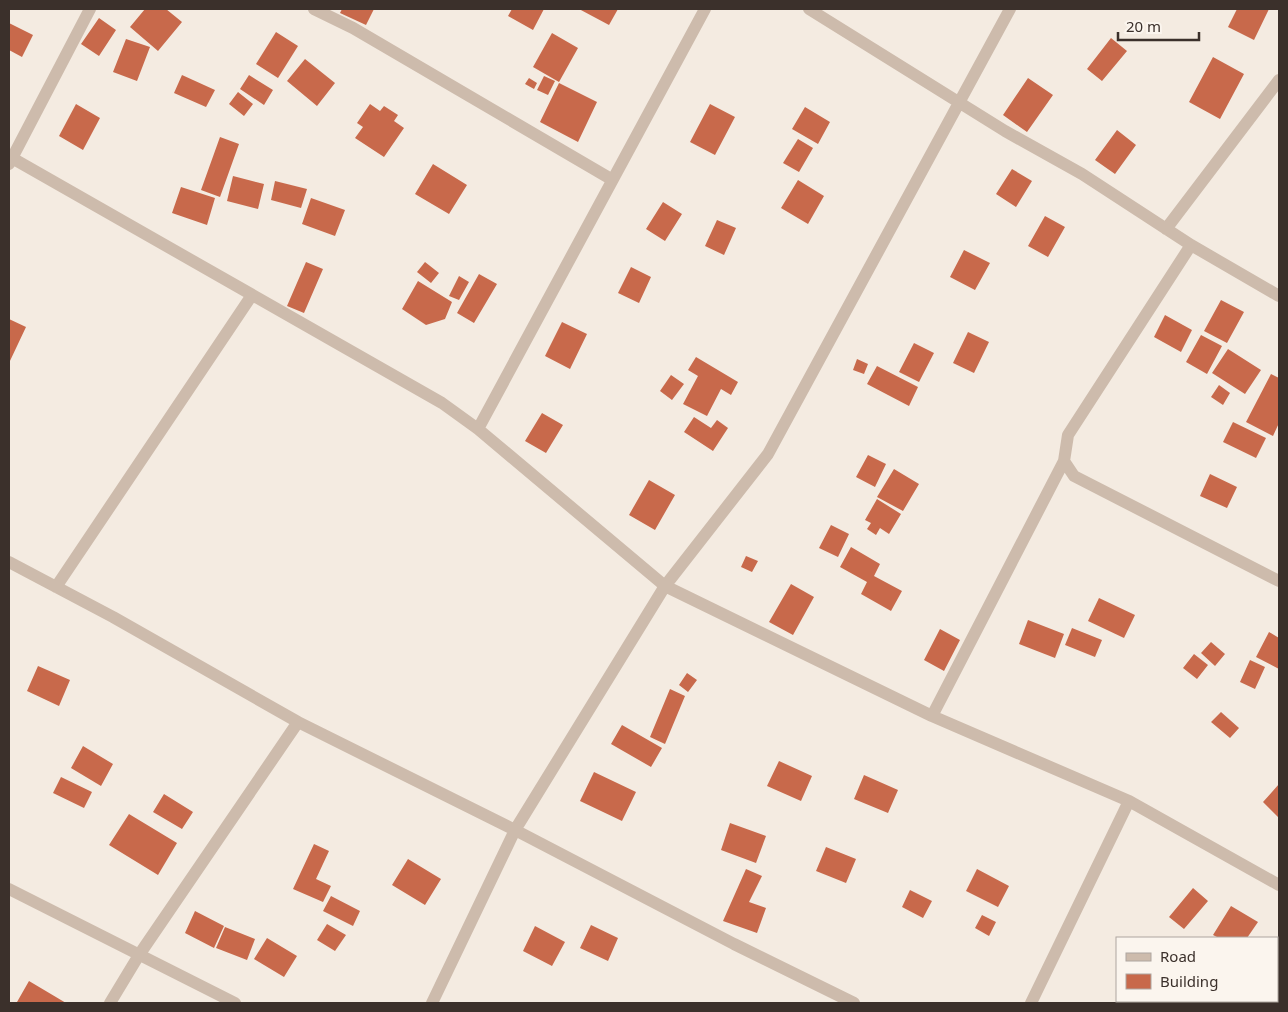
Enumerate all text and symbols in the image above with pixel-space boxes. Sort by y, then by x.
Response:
scale bar [1118,10,1199,42]
text: 20 m [1126,16,1161,36]
legend [1116,937,1278,1002]
text: Road [1160,946,1196,966]
text: Building [1160,971,1218,991]

